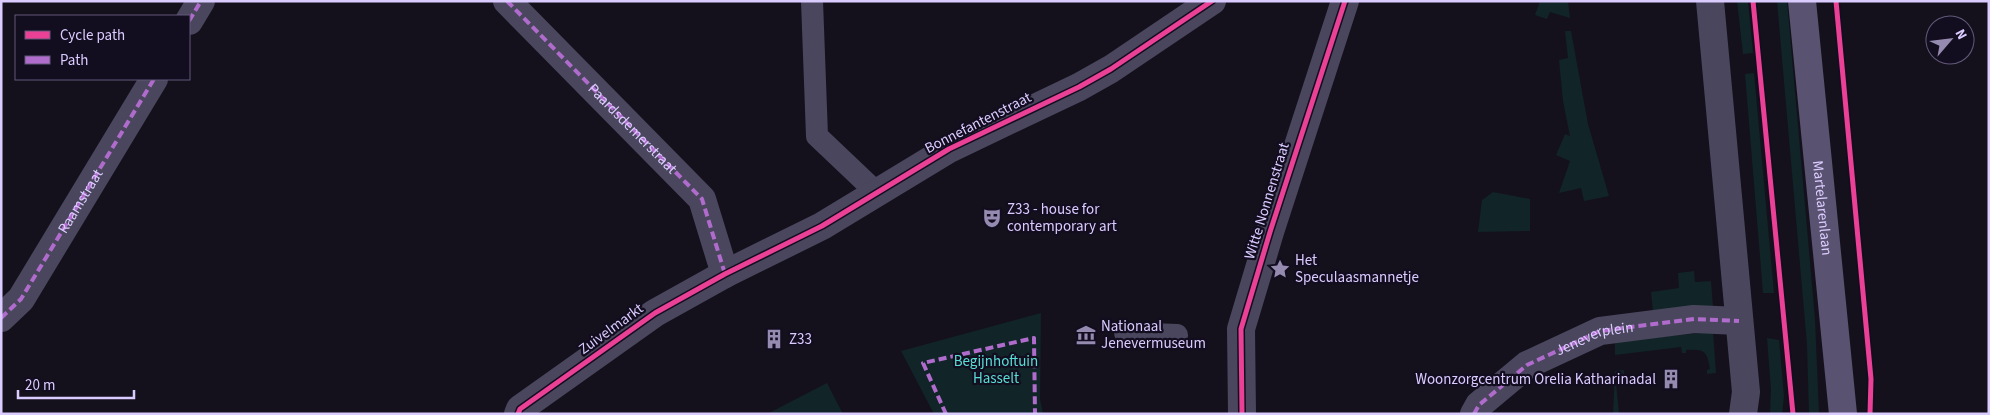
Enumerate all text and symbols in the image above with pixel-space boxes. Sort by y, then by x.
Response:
legend [15,15,190,80]
north arrow [1925,15,1975,65]
text: Cycle path [60,25,125,46]
text: N [1950,26,1972,43]
text: Path [60,50,88,71]
street label: Paardsdemerstraat [583,79,682,178]
street label: Bonnefantenstraat [921,87,1035,159]
street label: Witte Nonnenstraat [1239,140,1295,262]
street label: Martelarenlaan [1807,160,1838,256]
street label: Raamstraat [53,165,108,237]
place label: Z33 - house for contemporary art [1007,199,1117,237]
theatre icon: Z33 - house for contemporary art [981,207,1003,229]
place label: Het Speculaasmannetje [1295,250,1419,288]
place icon: Het Speculaasmannetje [1269,258,1291,280]
street label: Zuivelmarkt [574,298,648,360]
place label: Nationaal Jenevermuseum [1101,316,1206,354]
street label: Jeneverplein [1552,316,1635,361]
museum icon: Nationaal Jenevermuseum [1075,324,1097,346]
building icon: Z33 [763,328,785,350]
place label: Z33 [789,329,812,350]
park label: Begijnhoftuin Hasselt [954,351,1038,389]
scale bar [18,368,134,400]
building icon: Woonzorgcentrum Orelia Katharinadal [1660,368,1682,390]
place label: Woonzorgcentrum Orelia Katharinadal [1415,369,1656,390]
text: 20 m [25,375,55,396]

